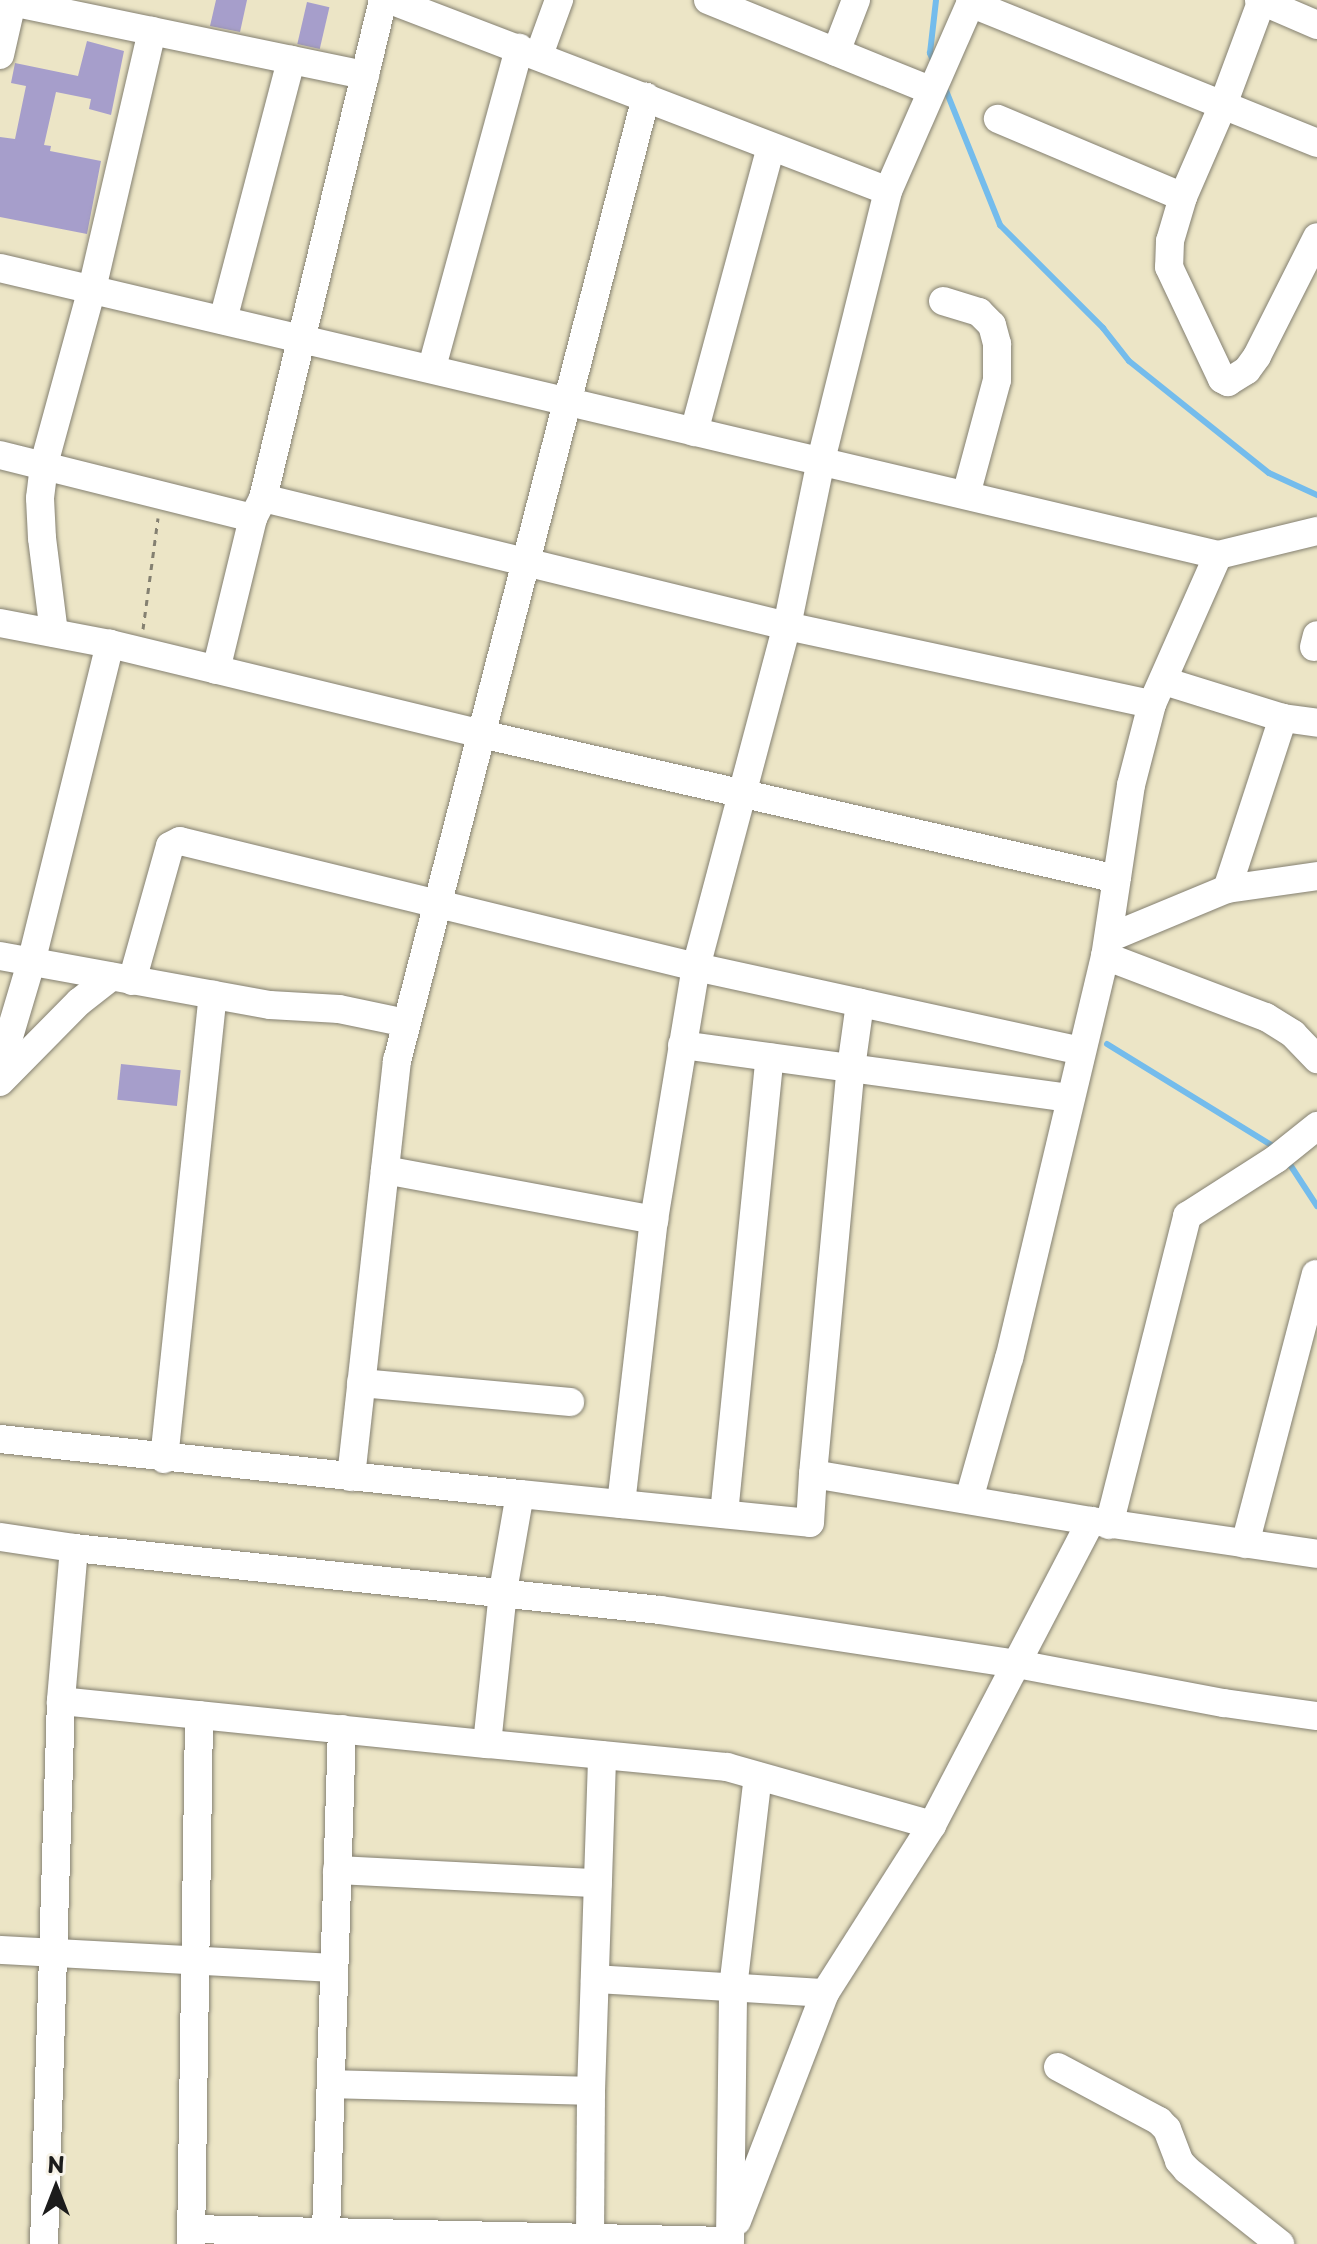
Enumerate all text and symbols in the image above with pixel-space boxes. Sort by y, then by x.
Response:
text: N [47,2147,65,2180]
north arrow [16,2148,96,2228]

